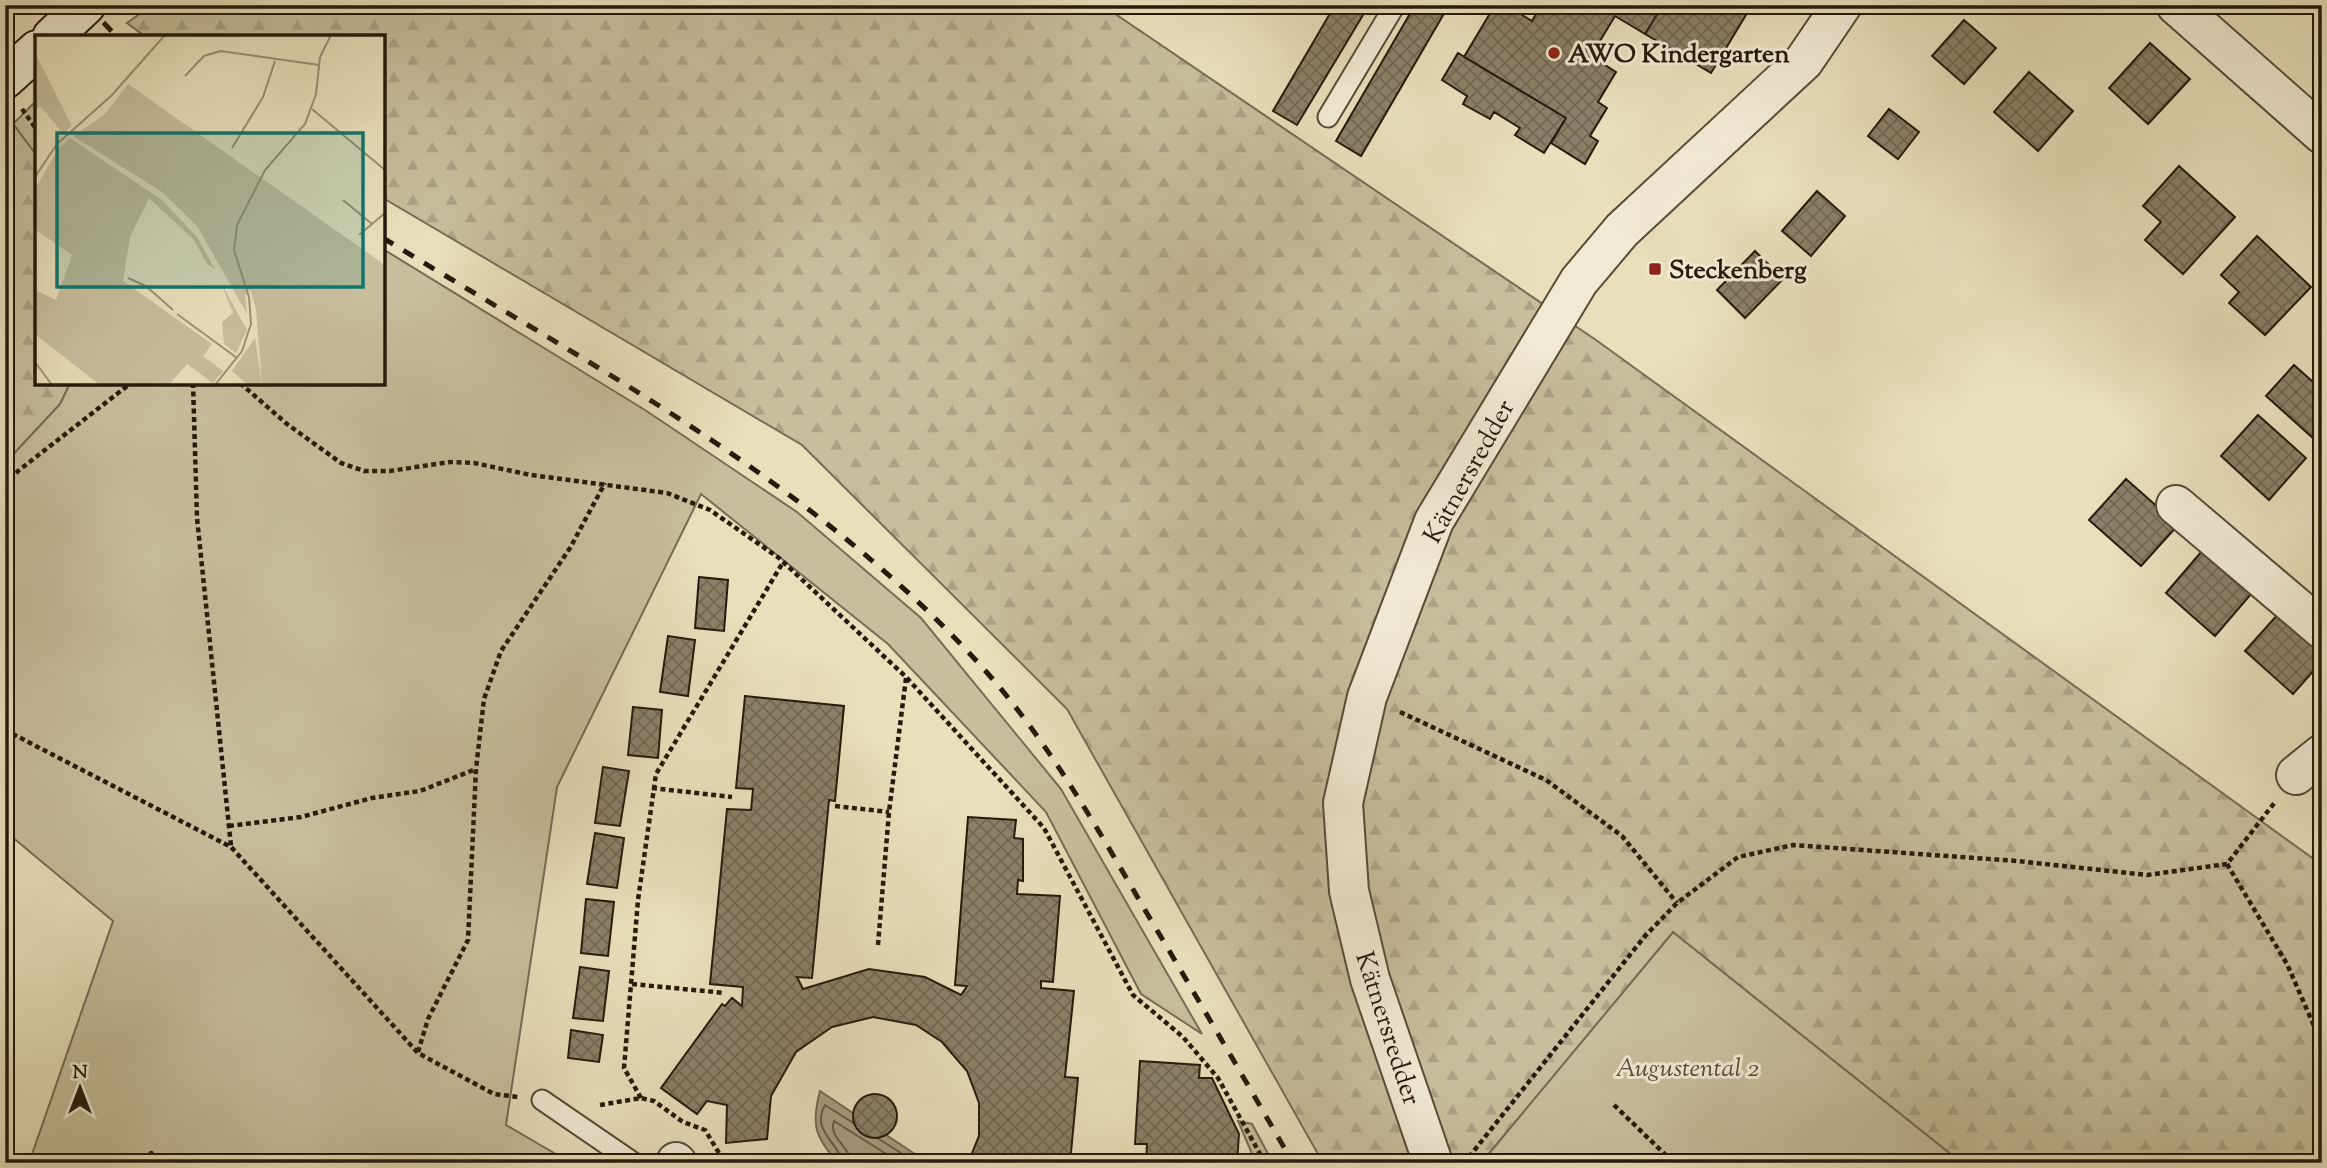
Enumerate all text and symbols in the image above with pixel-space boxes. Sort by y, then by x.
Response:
inset map [35,35,385,385]
place label: AWO Kindergarten [1568,37,1790,74]
marker: AWO Kindergarten [1546,45,1562,61]
place label: Steckenberg [1669,253,1807,290]
marker: Steckenberg [1647,261,1663,277]
street label: Kätnersredder [1415,393,1525,551]
street label: Kätnersredder [1344,947,1429,1110]
park label: Augustental 2 [1615,1051,1759,1088]
north arrow [46,1052,116,1122]
text: N [72,1060,88,1087]

